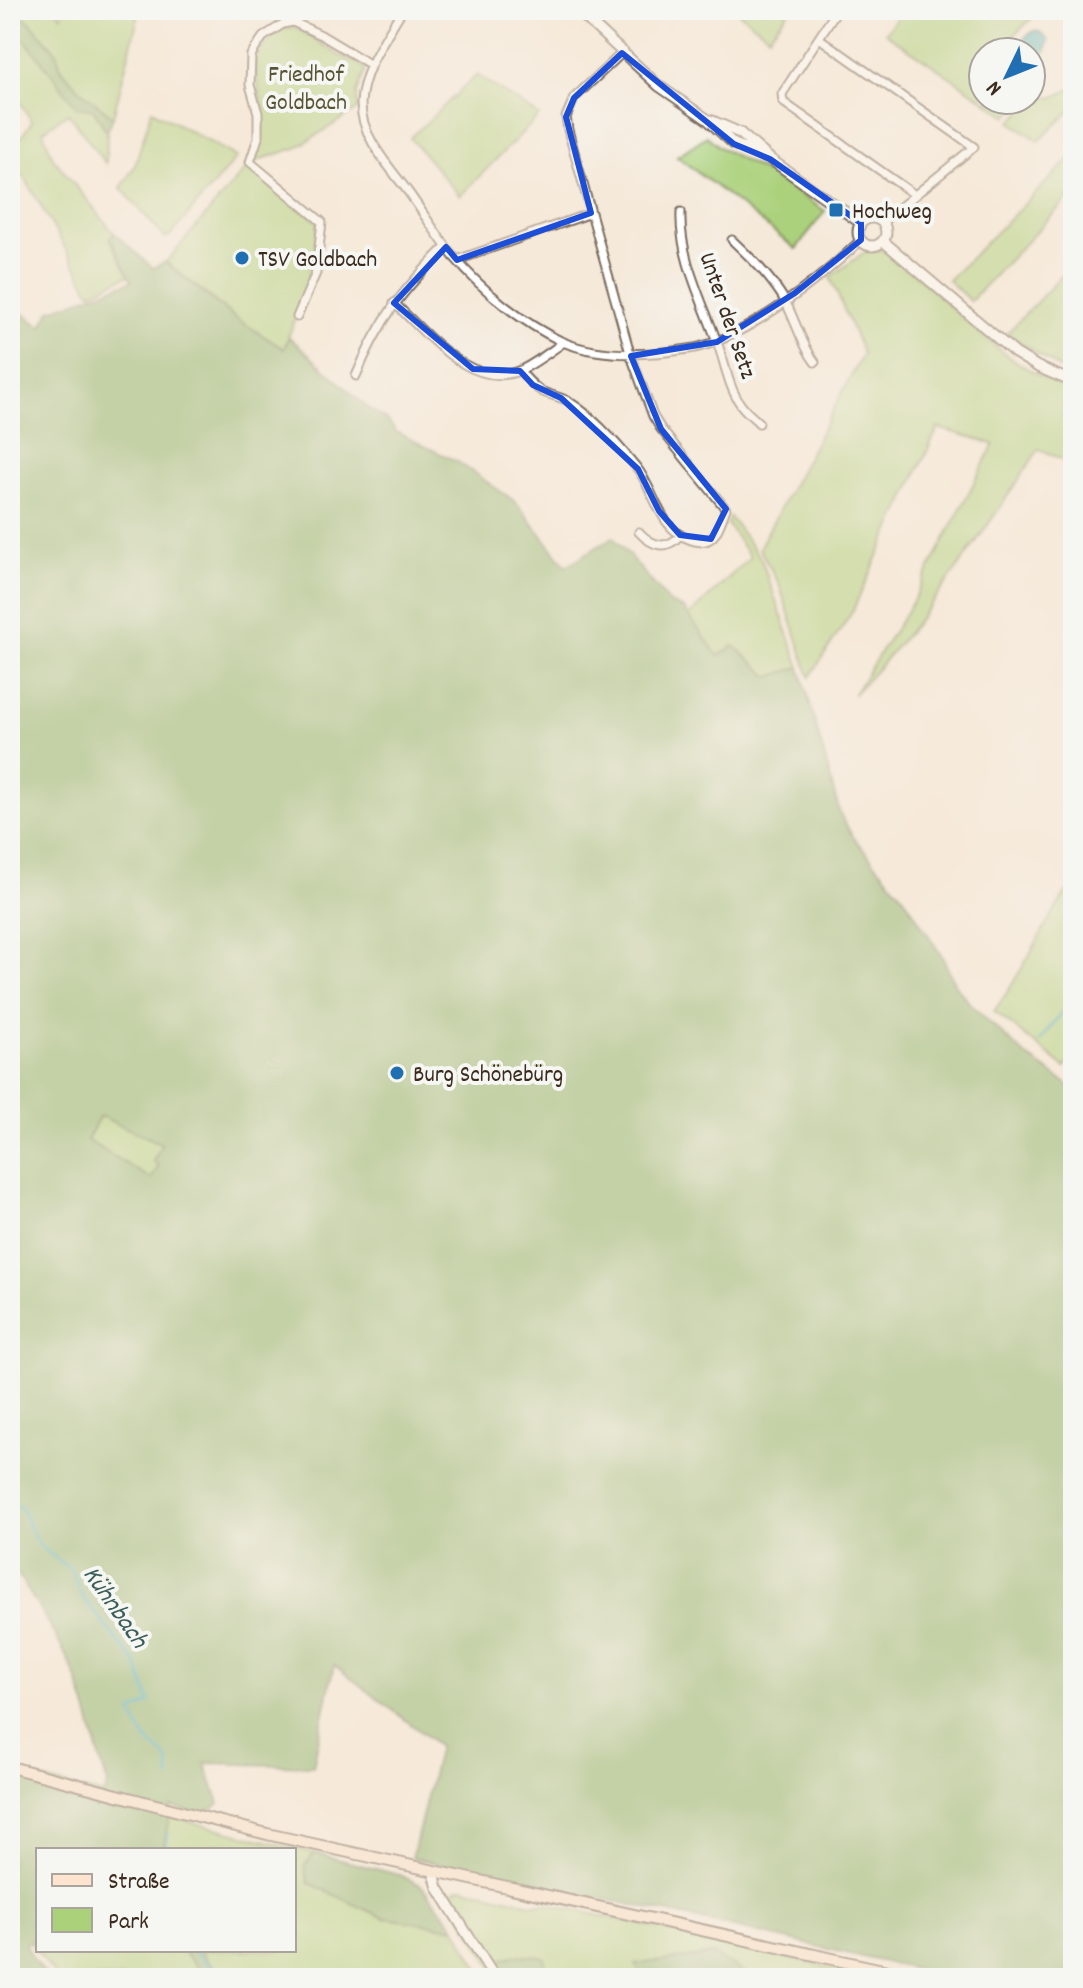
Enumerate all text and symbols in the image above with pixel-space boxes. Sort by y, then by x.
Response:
north arrow [967,36,1047,116]
park label: Friedhof Goldbach [265,59,347,121]
text: N [980,73,1010,102]
place label: Hochweg [852,196,932,230]
marker: Hochweg [827,201,845,219]
place label: TSV Goldbach [258,244,377,278]
street label: Unter der Setz [689,248,764,384]
marker: TSV Goldbach [233,249,251,267]
place label: Burg Schönebürg [413,1059,563,1093]
marker: Burg Schönebürg [388,1064,406,1082]
water label: Kühnbach [72,1559,157,1658]
legend [36,1848,296,1952]
text: Straße [108,1866,170,1900]
text: Park [108,1906,149,1940]

